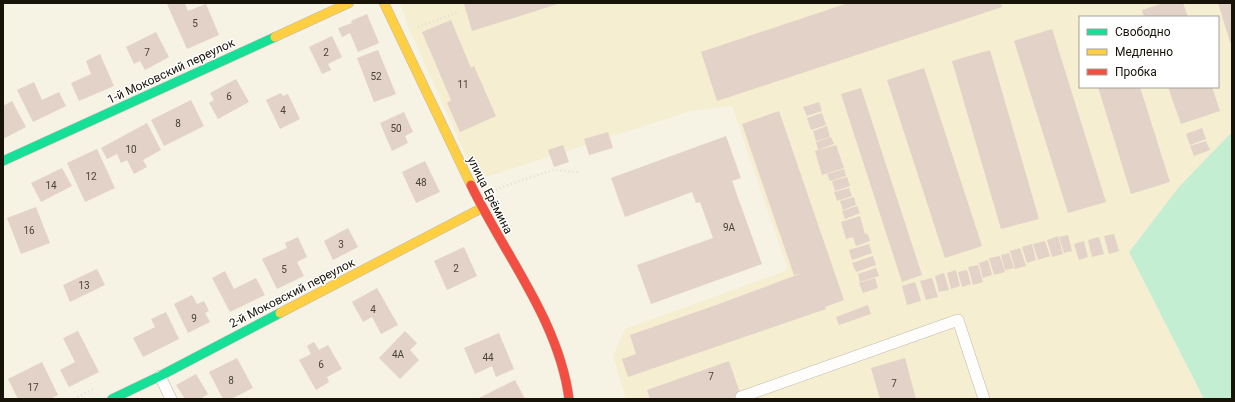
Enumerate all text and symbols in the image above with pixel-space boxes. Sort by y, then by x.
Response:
legend [1079,16,1219,88]
house number: 5 [192,18,198,29]
text: Свободно [1115,25,1171,39]
street label: 1-й Моковский переулок [105,35,237,107]
text: Медленно [1115,45,1173,59]
house number: 7 [144,47,150,58]
house number: 2 [323,47,329,58]
text: Пробка [1115,65,1157,79]
house number: 52 [370,71,382,82]
house number: 11 [457,79,469,90]
house number: 6 [226,91,232,102]
house number: 4 [280,105,286,116]
house number: 8 [175,118,181,129]
house number: 50 [390,123,402,134]
house number: 10 [125,144,137,155]
street label: улица Ерёмина [464,154,516,236]
house number: 12 [85,171,97,182]
house number: 48 [415,177,427,188]
house number: 14 [45,180,57,191]
house number: 9А [723,222,736,233]
house number: 16 [23,225,35,236]
house number: 3 [338,239,344,250]
street label: 2-й Моковский переулок [227,255,358,331]
house number: 2 [453,263,459,274]
house number: 5 [281,264,287,275]
house number: 13 [78,280,90,291]
house number: 4 [370,304,376,315]
house number: 9 [191,313,197,324]
house number: 4А [392,349,405,360]
house number: 44 [482,352,494,363]
house number: 6 [318,359,324,370]
house number: 7 [708,371,714,382]
house number: 8 [228,375,234,386]
house number: 7 [891,378,897,389]
house number: 17 [27,382,39,393]

